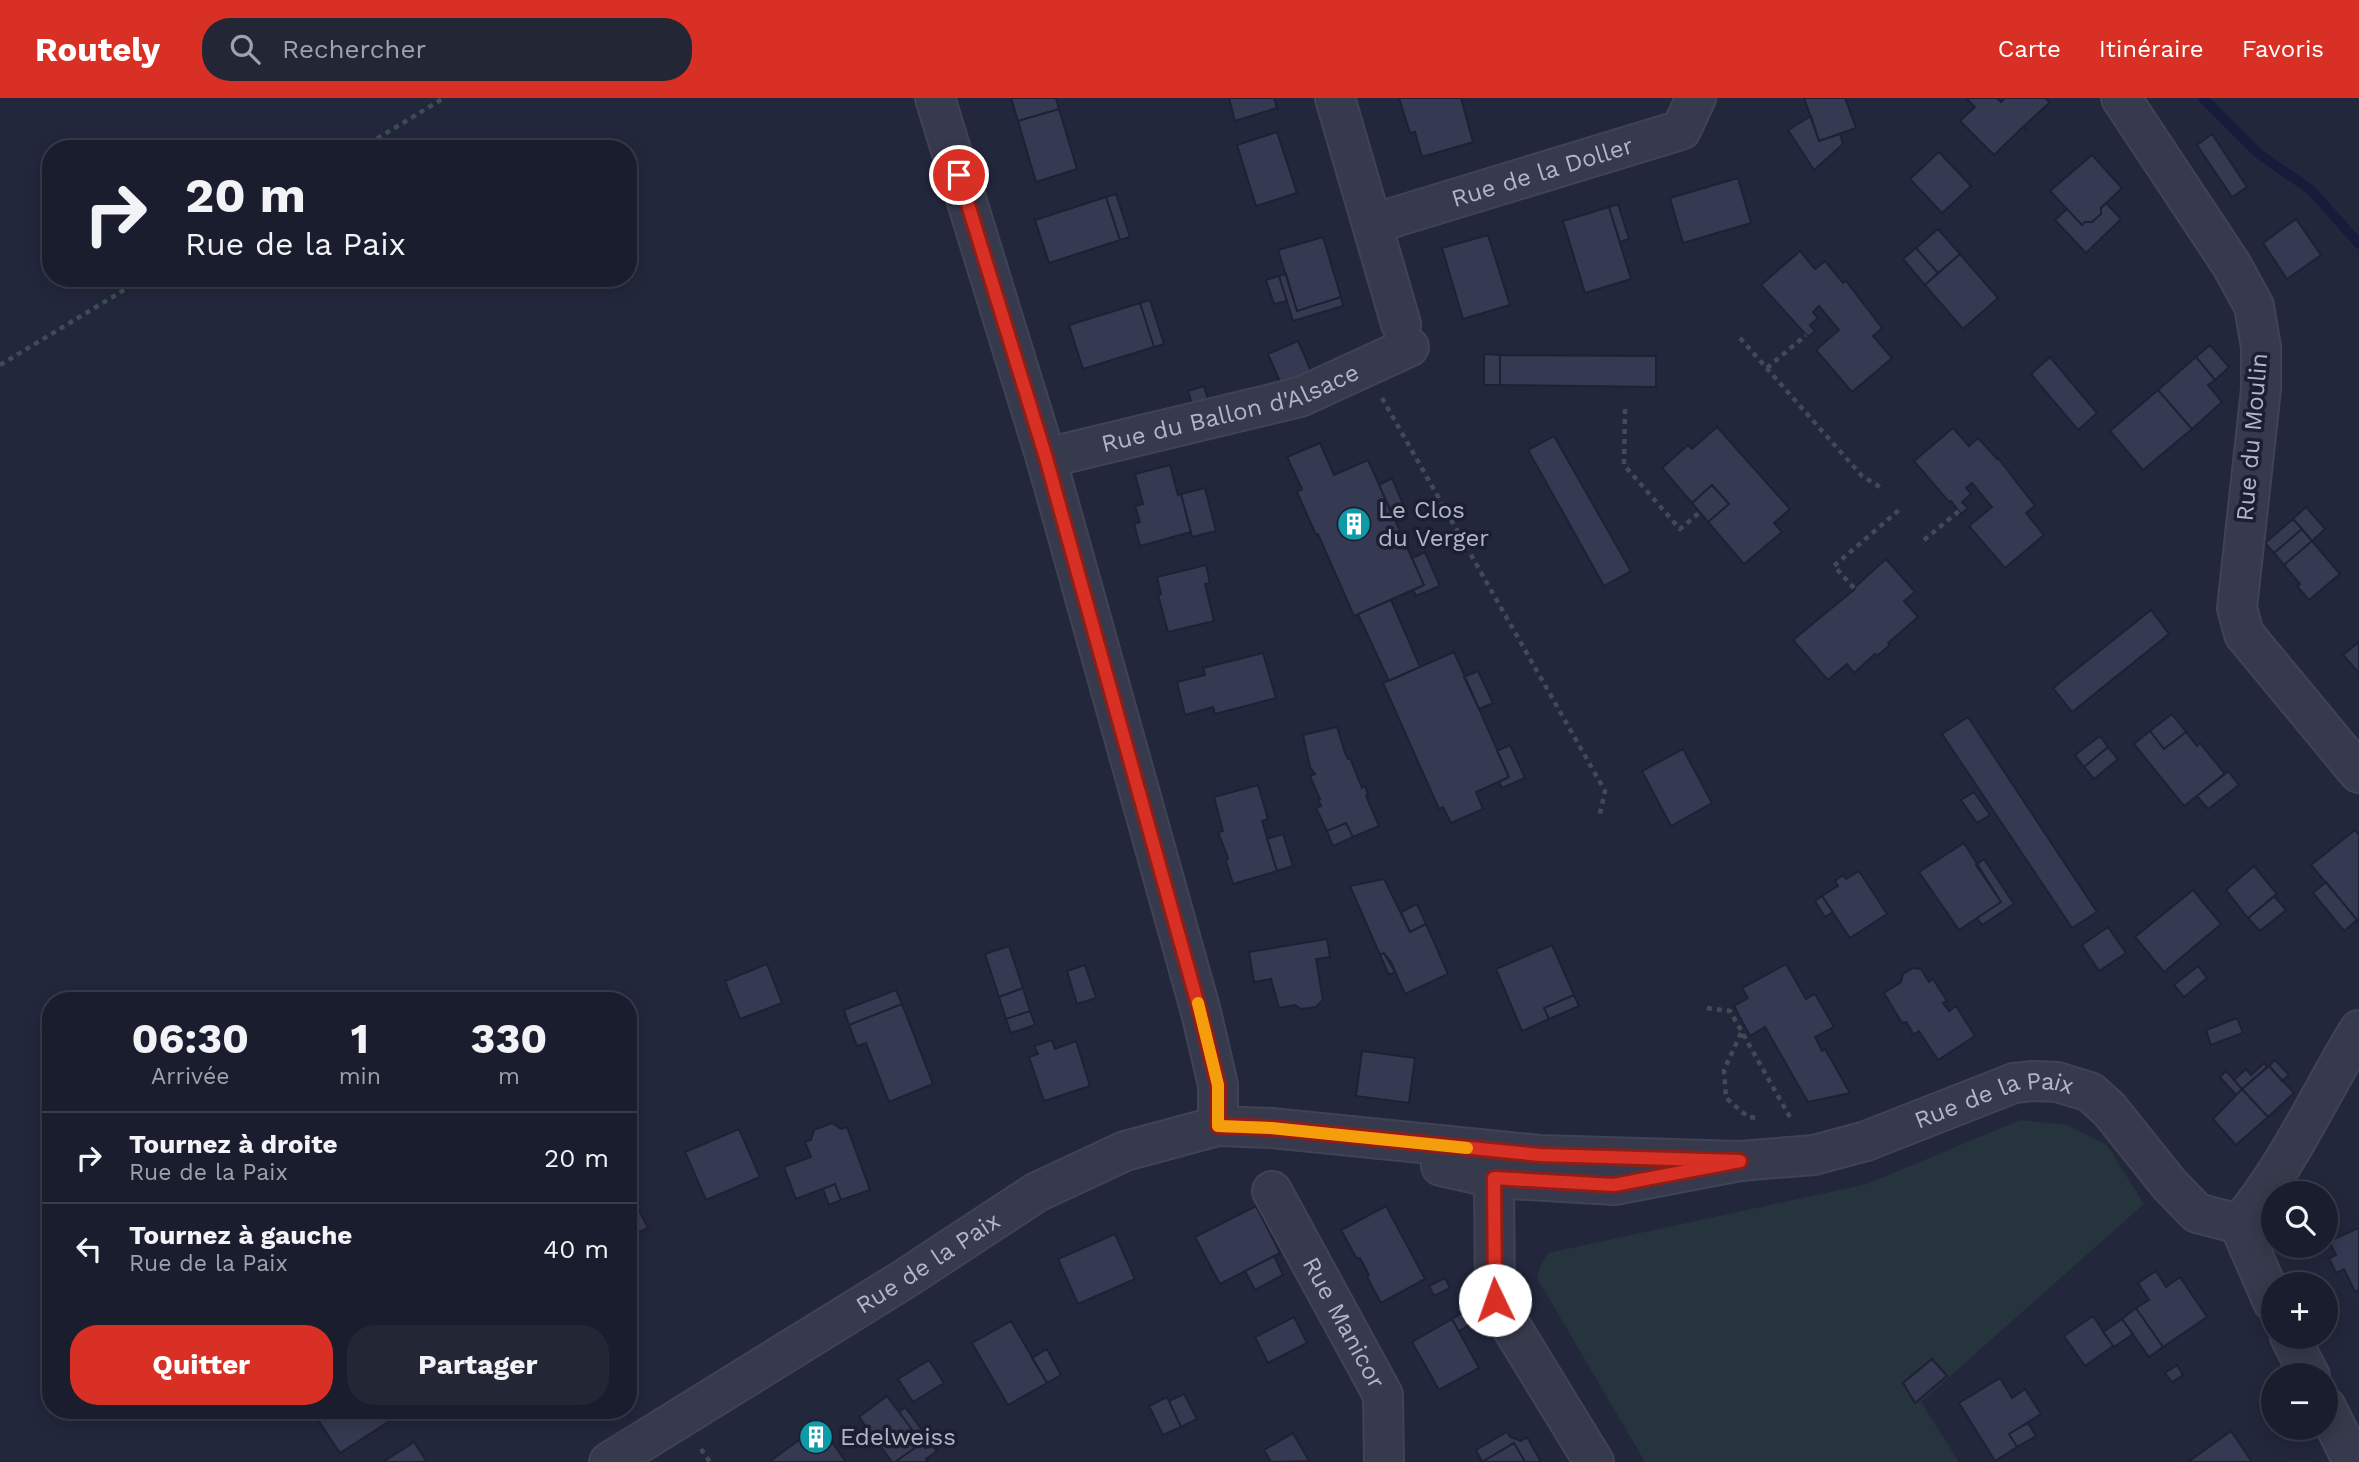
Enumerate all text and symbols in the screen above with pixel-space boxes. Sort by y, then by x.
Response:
search box [202,18,692,81]
text: Routely [35,30,160,69]
icon: search [226,30,264,68]
text: Rechercher [282,34,426,64]
text: Carte [1998,35,2061,63]
text: Itinéraire [2099,35,2204,63]
text: Favoris [2242,35,2324,63]
street label: Rue de la Doller [1448,131,1637,213]
pin [929,145,989,205]
icon: arrive [940,156,978,194]
text: 20 m [185,166,306,224]
icon: right [70,168,161,259]
text: Rue de la Paix [185,225,406,263]
street label: Rue du Moulin [2231,352,2273,522]
street label: Rue du Ballon d'Alsace [1099,358,1363,458]
place label: Le Clos du Verger [1378,496,1489,552]
building icon: Le Clos du Verger [1335,505,1373,543]
text: 06:30 [132,1014,249,1063]
text: 1 [351,1014,369,1063]
text: 330 [471,1014,547,1063]
text: Arrivée [151,1063,230,1090]
text: min [339,1063,381,1090]
text: m [498,1063,520,1090]
street label: Rue de la Paix [1910,1066,2077,1135]
text: Tournez à droite [129,1129,338,1159]
icon: right [70,1139,108,1177]
text: 20 m [544,1143,609,1173]
text: Rue de la Paix [129,1159,288,1186]
map controls [2261,1181,2338,1440]
button: search [2261,1181,2338,1258]
street label: Rue de la Paix [851,1206,1005,1320]
text: Tournez à gauche [129,1220,352,1250]
icon: left [70,1230,108,1268]
text: 40 m [543,1234,609,1264]
text: Rue de la Paix [129,1250,288,1277]
street label: Rue Manicor [1297,1252,1391,1393]
position arrow [1458,1263,1532,1337]
button: + [2261,1272,2338,1349]
button: Quitter [70,1325,333,1405]
button: Partager [347,1325,609,1405]
button: − [2261,1363,2338,1440]
building icon: Edelweiss [797,1418,835,1456]
place label: Edelweiss [840,1423,956,1451]

